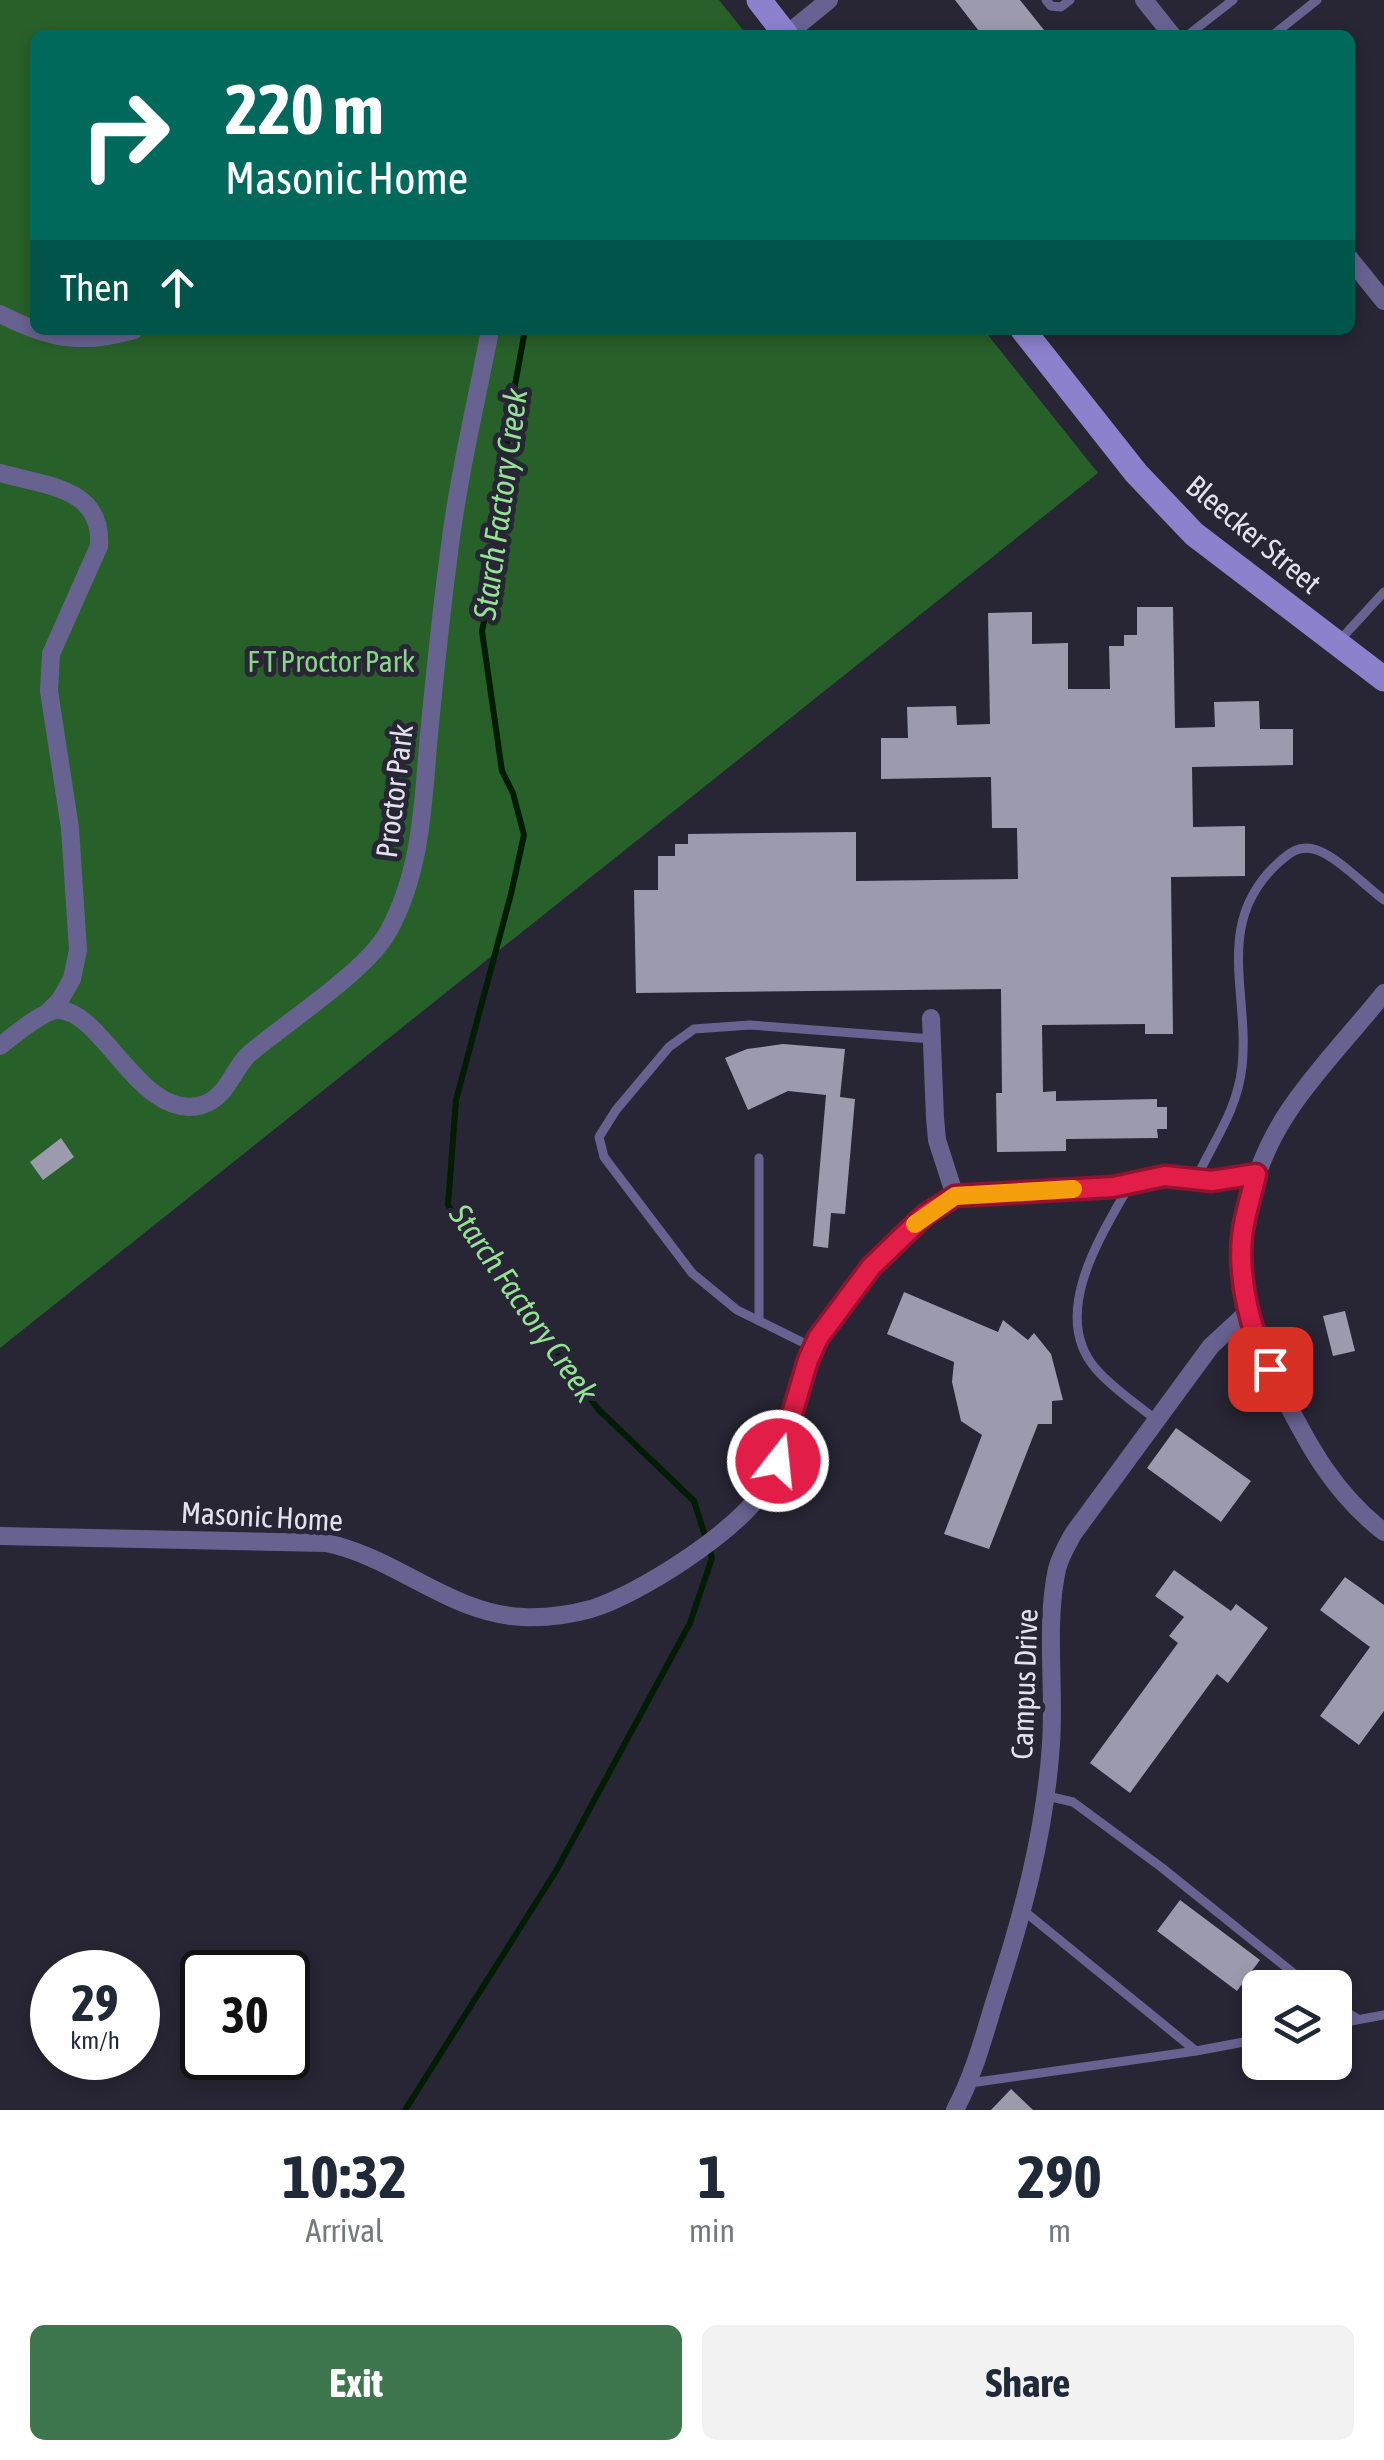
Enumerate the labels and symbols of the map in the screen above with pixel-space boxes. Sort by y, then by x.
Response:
water label: Starch Factory Creek [465,385,535,623]
street label: Bleecker Street [1180,468,1328,600]
park label: F T Proctor Park [247,644,415,678]
street label: Proctor Park [369,722,419,860]
water label: Starch Factory Creek [442,1196,606,1410]
pin [1228,1327,1313,1412]
position arrow [726,1409,830,1513]
street label: Masonic Home [180,1495,344,1537]
street label: Campus Drive [1004,1608,1044,1760]
speed limit sign: 30 [180,1950,310,2080]

